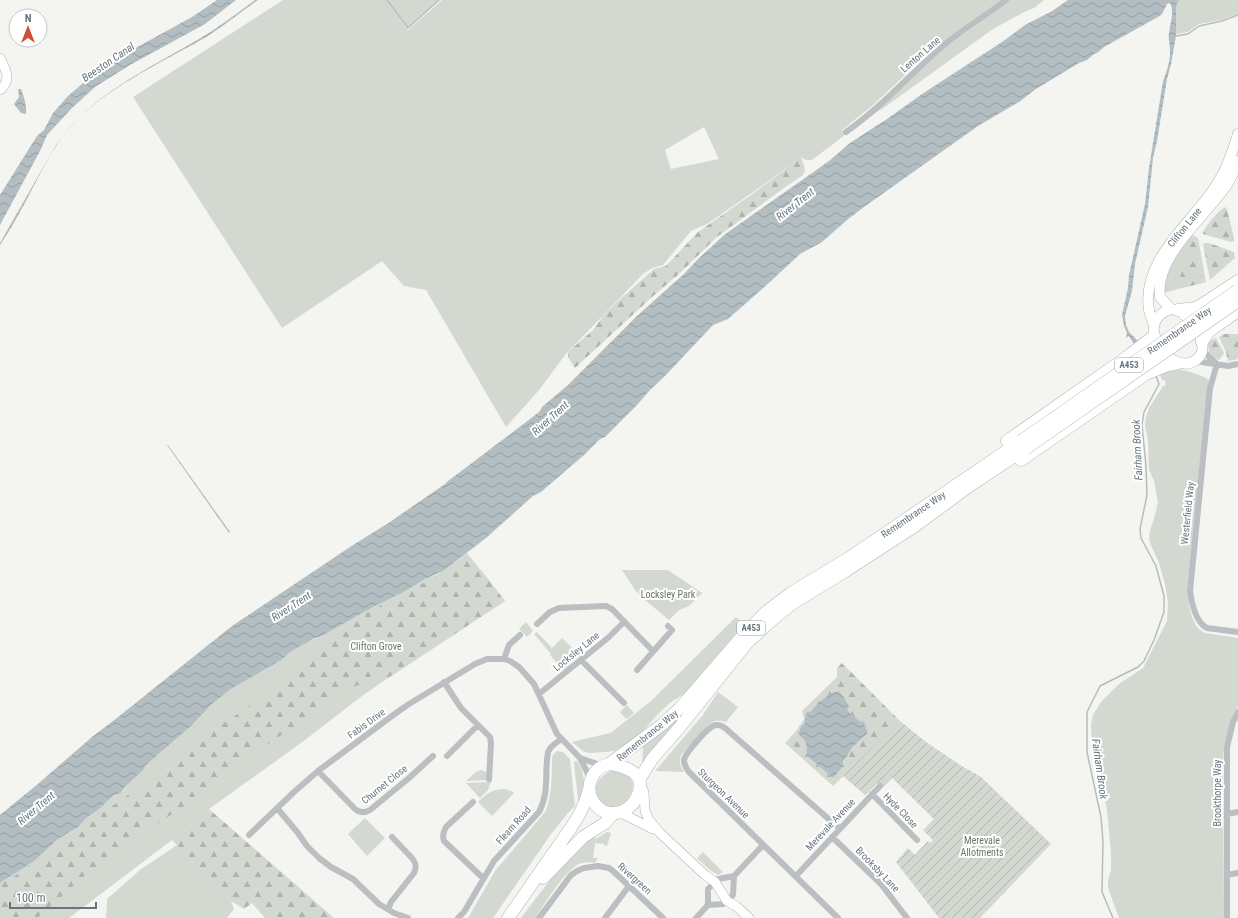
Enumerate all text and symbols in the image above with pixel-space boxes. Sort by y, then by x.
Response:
north arrow [8,8,48,48]
text: N [25,12,32,25]
street label: Lenton Lane [898,34,942,74]
water label: Beeston Canal [80,40,138,85]
water label: River Trent [774,185,818,223]
street label: Clifton Lane [1165,205,1204,249]
street label: Remembrance Way [1145,304,1213,356]
road number: A453 [1115,358,1143,372]
water label: River Trent [529,398,572,438]
water label: Fairham Brook [1129,419,1146,481]
street label: Westerfield Way [1179,481,1196,545]
street label: Remembrance Way [879,489,947,540]
water label: River Trent [269,588,314,624]
park label: Locksley Park [641,589,696,600]
road number: A453 [737,621,765,635]
street label: Locksley Lane [551,629,602,673]
park label: Clifton Grove [350,641,402,652]
street label: Fabis Drive [345,706,387,741]
street label: Remembrance Way [615,707,680,763]
water label: Fairham Brook [1089,738,1110,800]
street label: Brookthorpe Way [1212,759,1223,827]
street label: Churnet Close [359,762,410,806]
street label: Sturgeon Avenue [696,766,752,821]
water label: River Trent [15,788,58,828]
street label: Hyde Close [881,791,920,830]
street label: Merevale Avenue [804,796,857,853]
street label: Fleam Road [494,804,533,846]
park label: Merevale Allotments [961,835,1004,858]
street label: Brooksby Lane [854,845,902,894]
street label: Rivergreen [616,860,654,896]
scale bar [10,884,96,910]
text: 100 m [16,891,46,905]

